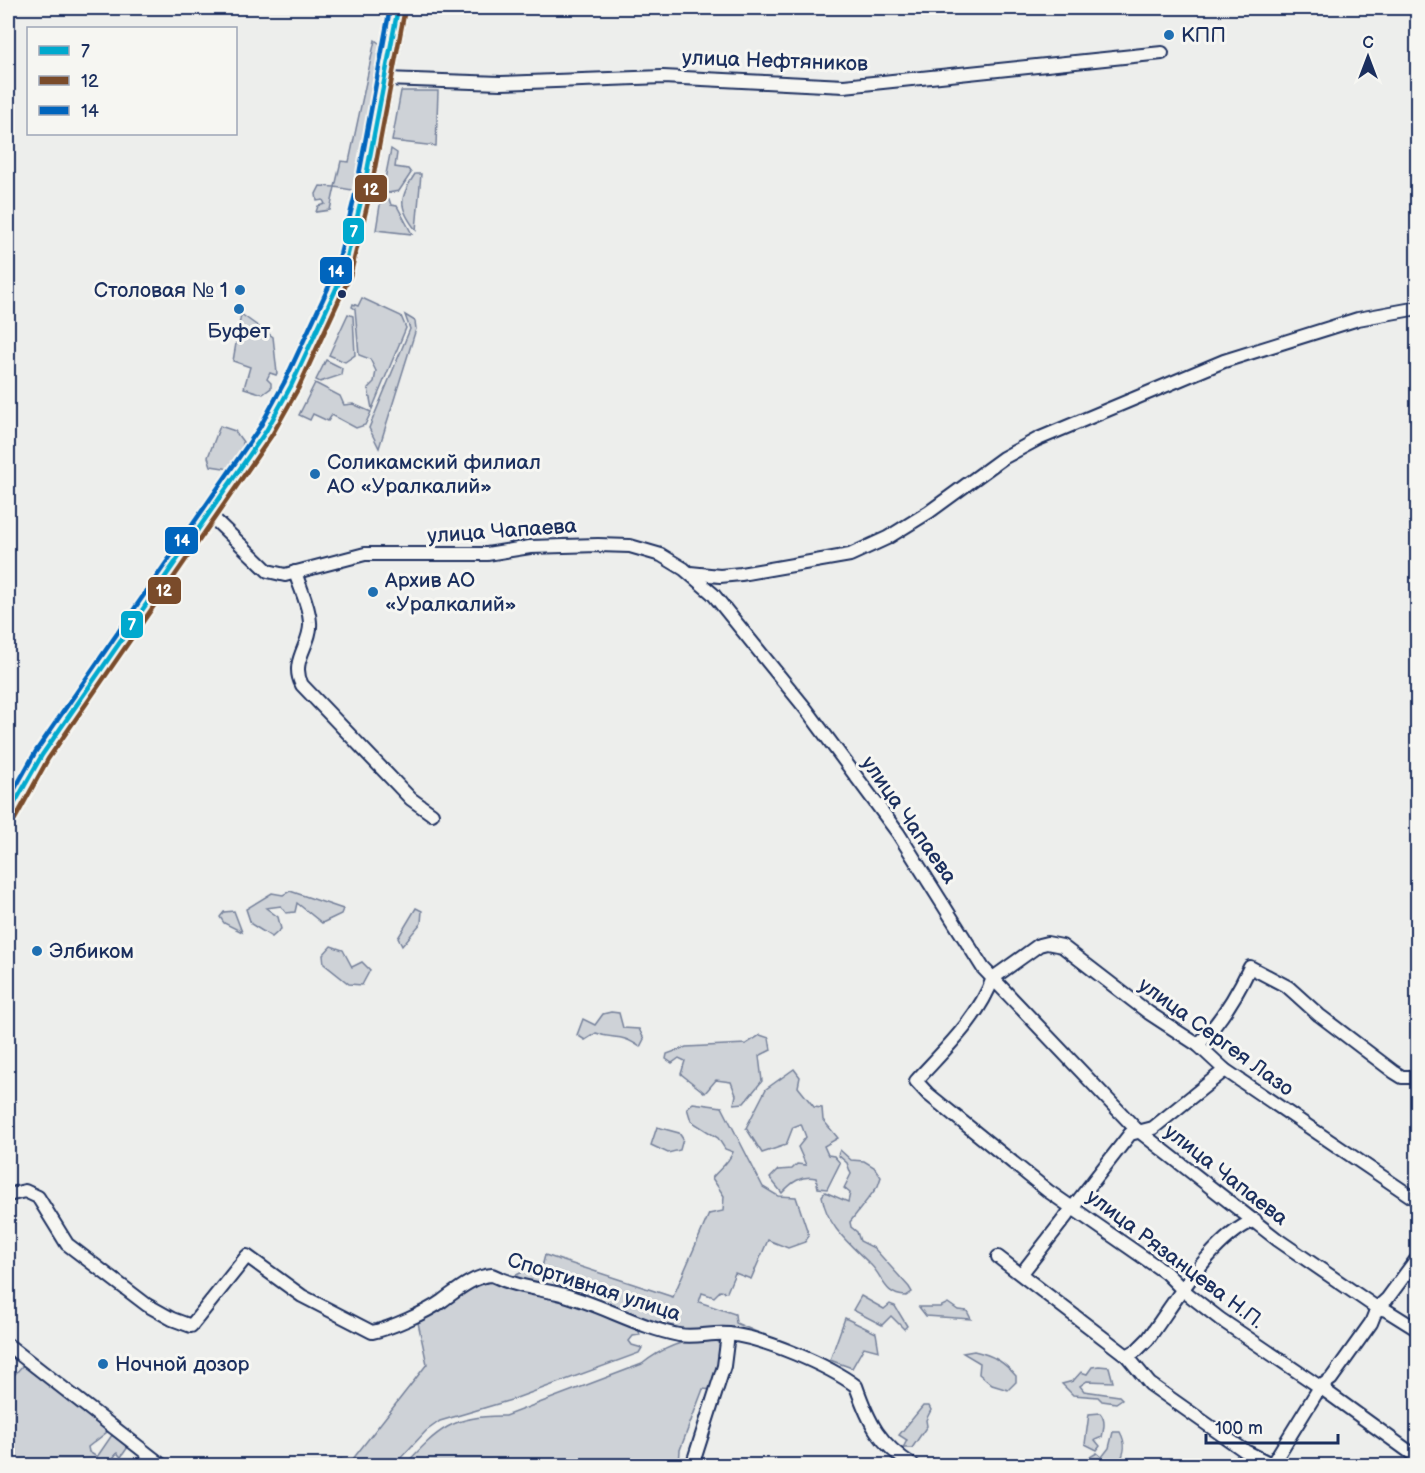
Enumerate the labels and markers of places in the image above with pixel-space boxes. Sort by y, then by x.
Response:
place label: КПП [1181,23,1226,48]
marker: КПП [1162,28,1176,42]
place label: Столовая № 1 [94,278,228,303]
marker: Столовая № 1 [233,283,247,297]
unlabelled marker [336,288,348,300]
marker: Буфет [232,302,246,316]
place label: Буфет [207,319,271,344]
place label: Соликамский филиал АО «Уралкалий» [326,450,541,499]
marker: Соликамский филиал АО «Уралкалий» [308,467,322,481]
place label: Архив АО «Уралкалий» [384,568,517,617]
marker: Архив АО «Уралкалий» [366,585,380,599]
place label: Элбиком [49,939,134,964]
marker: Элбиком [30,944,44,958]
place label: Ночной дозор [115,1352,249,1377]
marker: Ночной дозор [96,1357,110,1371]

